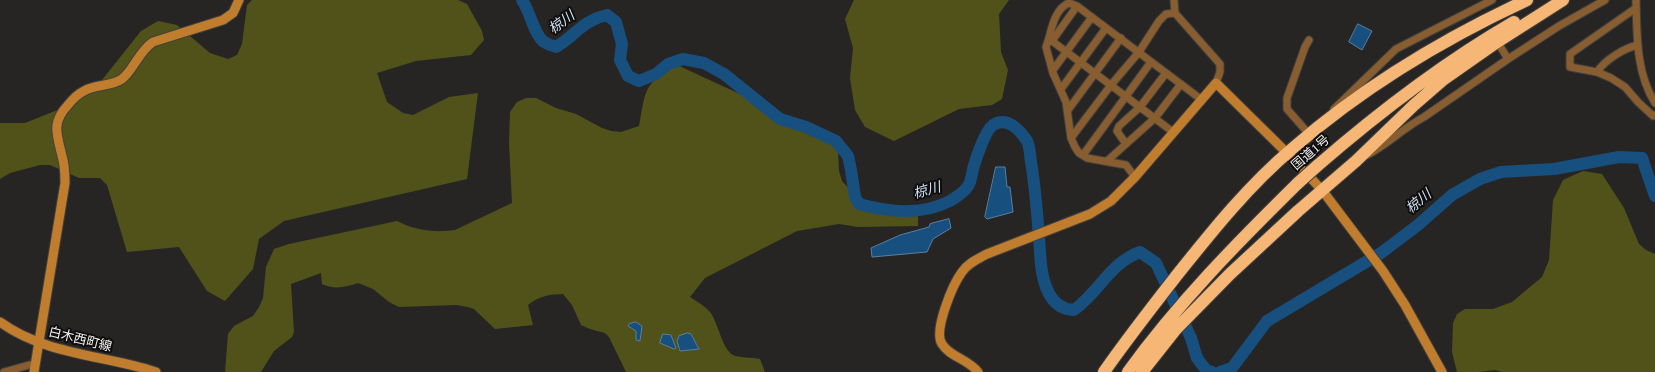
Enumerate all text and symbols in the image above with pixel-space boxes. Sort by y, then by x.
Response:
water label: 椋川 [546,8,578,38]
street label: 国道1号 [1289,132,1333,174]
water label: 椋川 [911,179,943,203]
water label: 椋川 [1403,187,1435,217]
street label: 白木西町線 [47,325,113,355]

